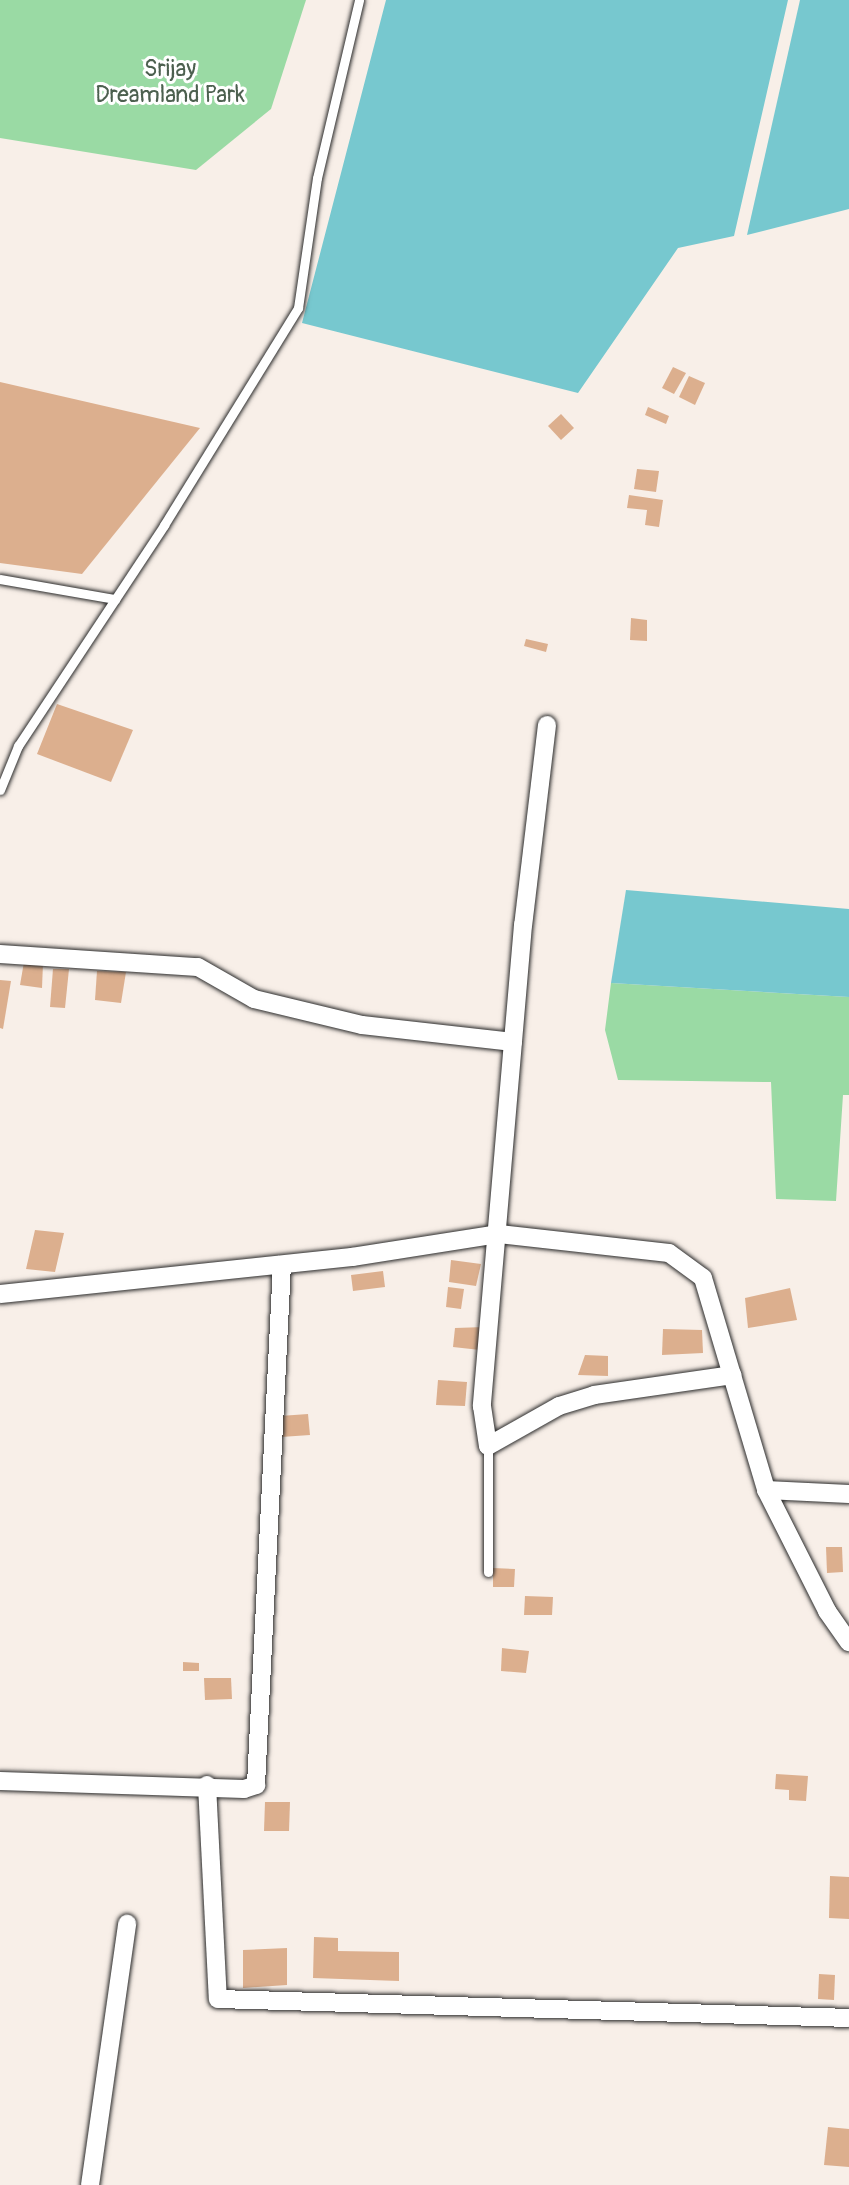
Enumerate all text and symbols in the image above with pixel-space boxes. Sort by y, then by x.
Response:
park label: Srijay Dreamland Park [95,55,245,109]

